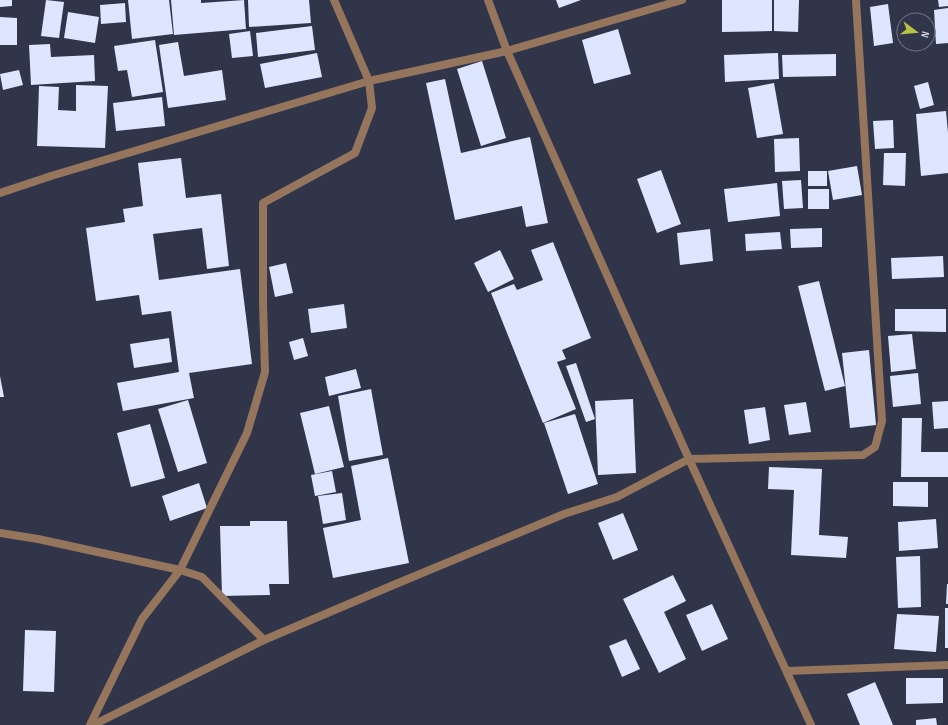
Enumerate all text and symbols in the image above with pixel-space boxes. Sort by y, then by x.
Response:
north arrow [896,12,936,52]
text: N [918,30,932,39]

